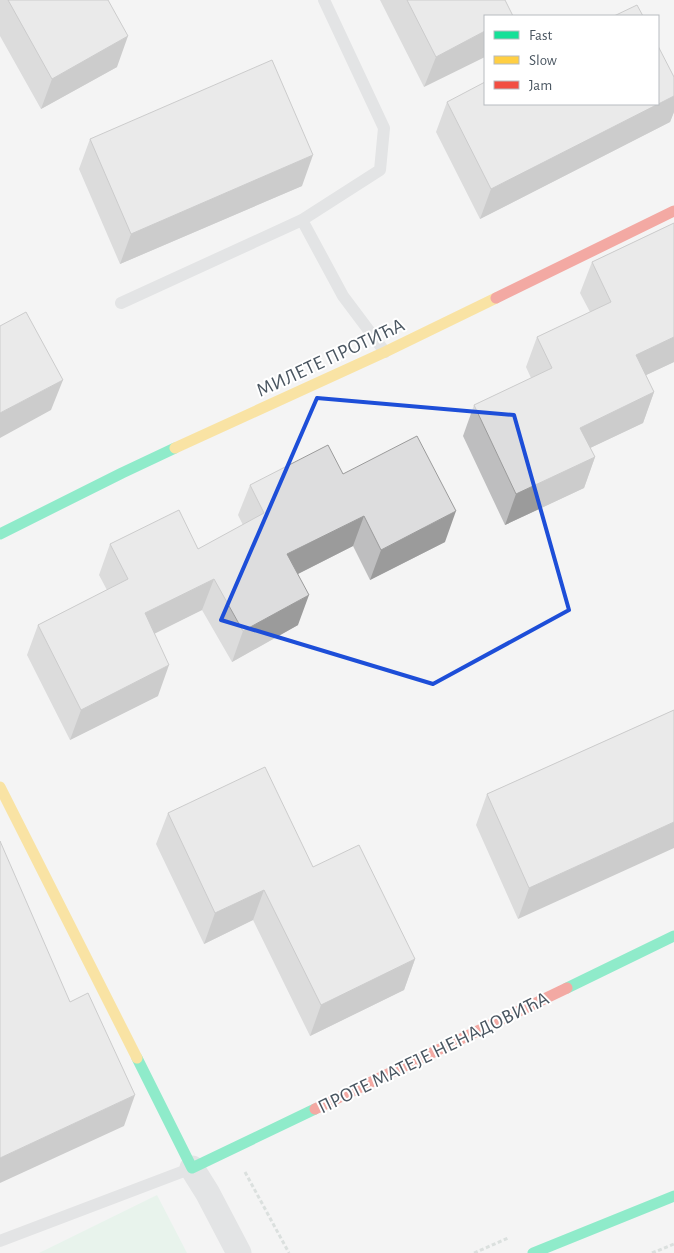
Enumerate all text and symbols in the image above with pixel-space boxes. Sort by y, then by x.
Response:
legend [484,15,659,105]
text: Fast [529,28,553,43]
text: Slow [529,53,557,68]
text: Jam [529,78,552,93]
street label: МИЛЕТЕ ПРОТИЋА [253,315,408,401]
street label: ПРОТЕ МАТЕЈЕ НЕНАДОВИЋА [315,988,552,1118]

